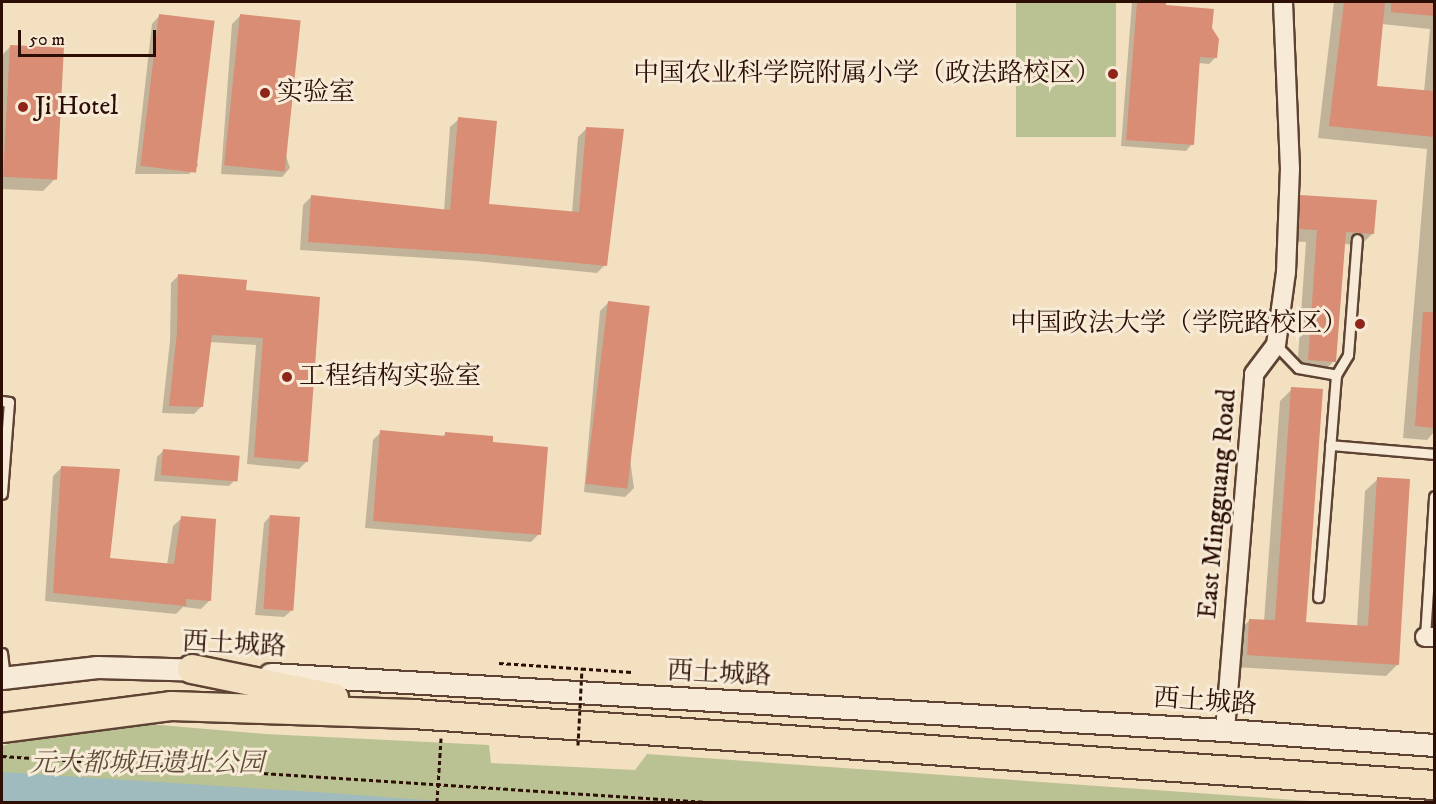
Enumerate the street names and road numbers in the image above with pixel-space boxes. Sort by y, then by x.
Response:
street label: East Mingguang Road [1192,388,1244,620]
street label: 西土城路 [181,627,287,663]
street label: 西土城路 [666,656,772,692]
street label: 西土城路 [1152,683,1258,721]

